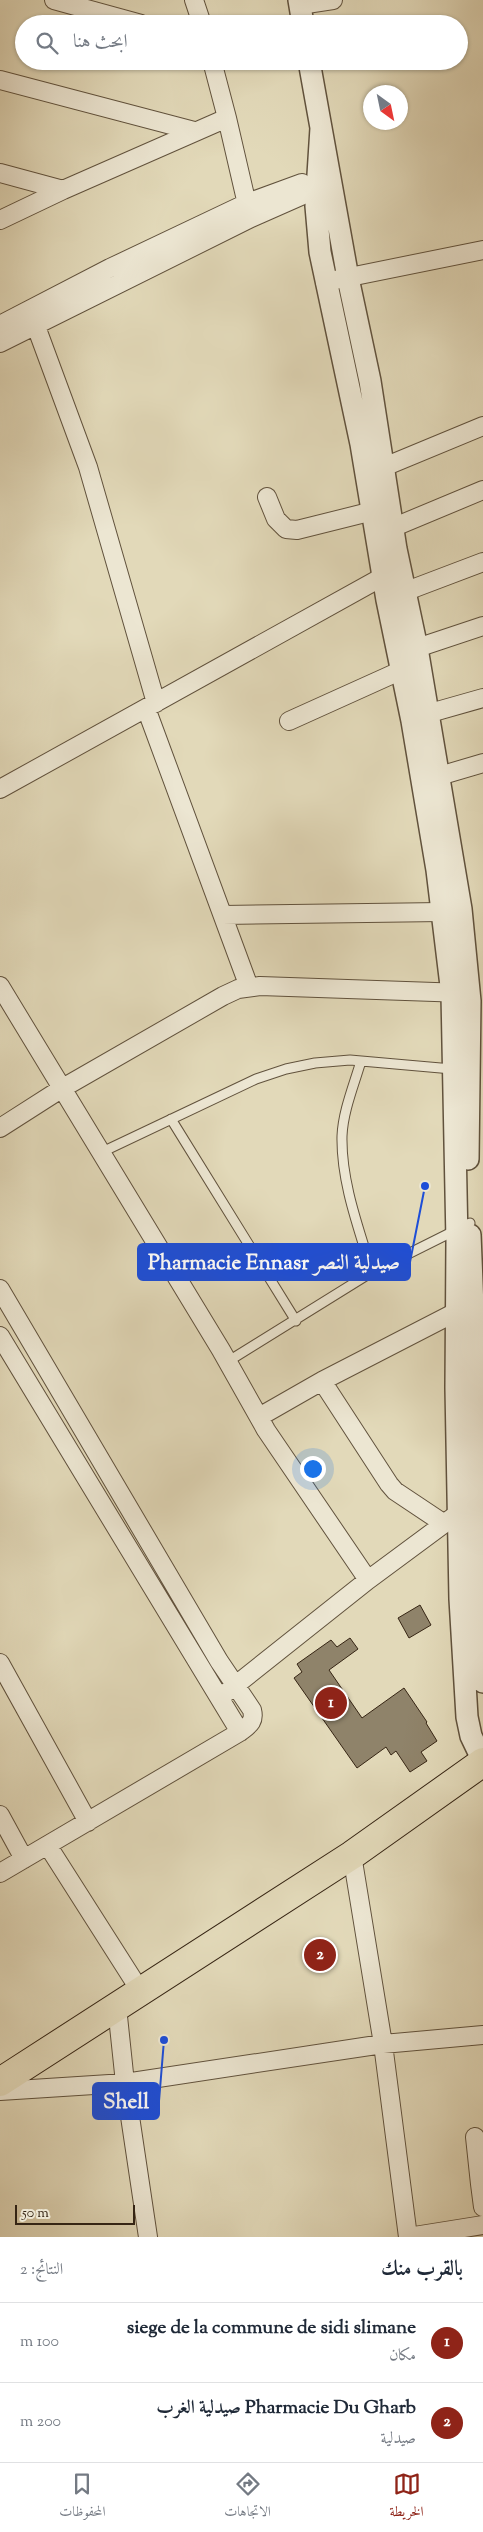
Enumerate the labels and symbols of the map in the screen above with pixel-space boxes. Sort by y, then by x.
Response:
north arrow [363,85,408,130]
callout: Pharmacie Ennasr صيدلية النصر [138,1244,410,1280]
text: Pharmacie Ennasr صيدلية النصر [148,1249,400,1279]
your location [300,1456,326,1482]
pin: 1 [315,1684,347,1722]
pin: 2 [304,1936,336,1974]
callout: Shell [93,2083,159,2119]
text: Shell [103,2088,149,2118]
scale bar [15,2202,135,2225]

